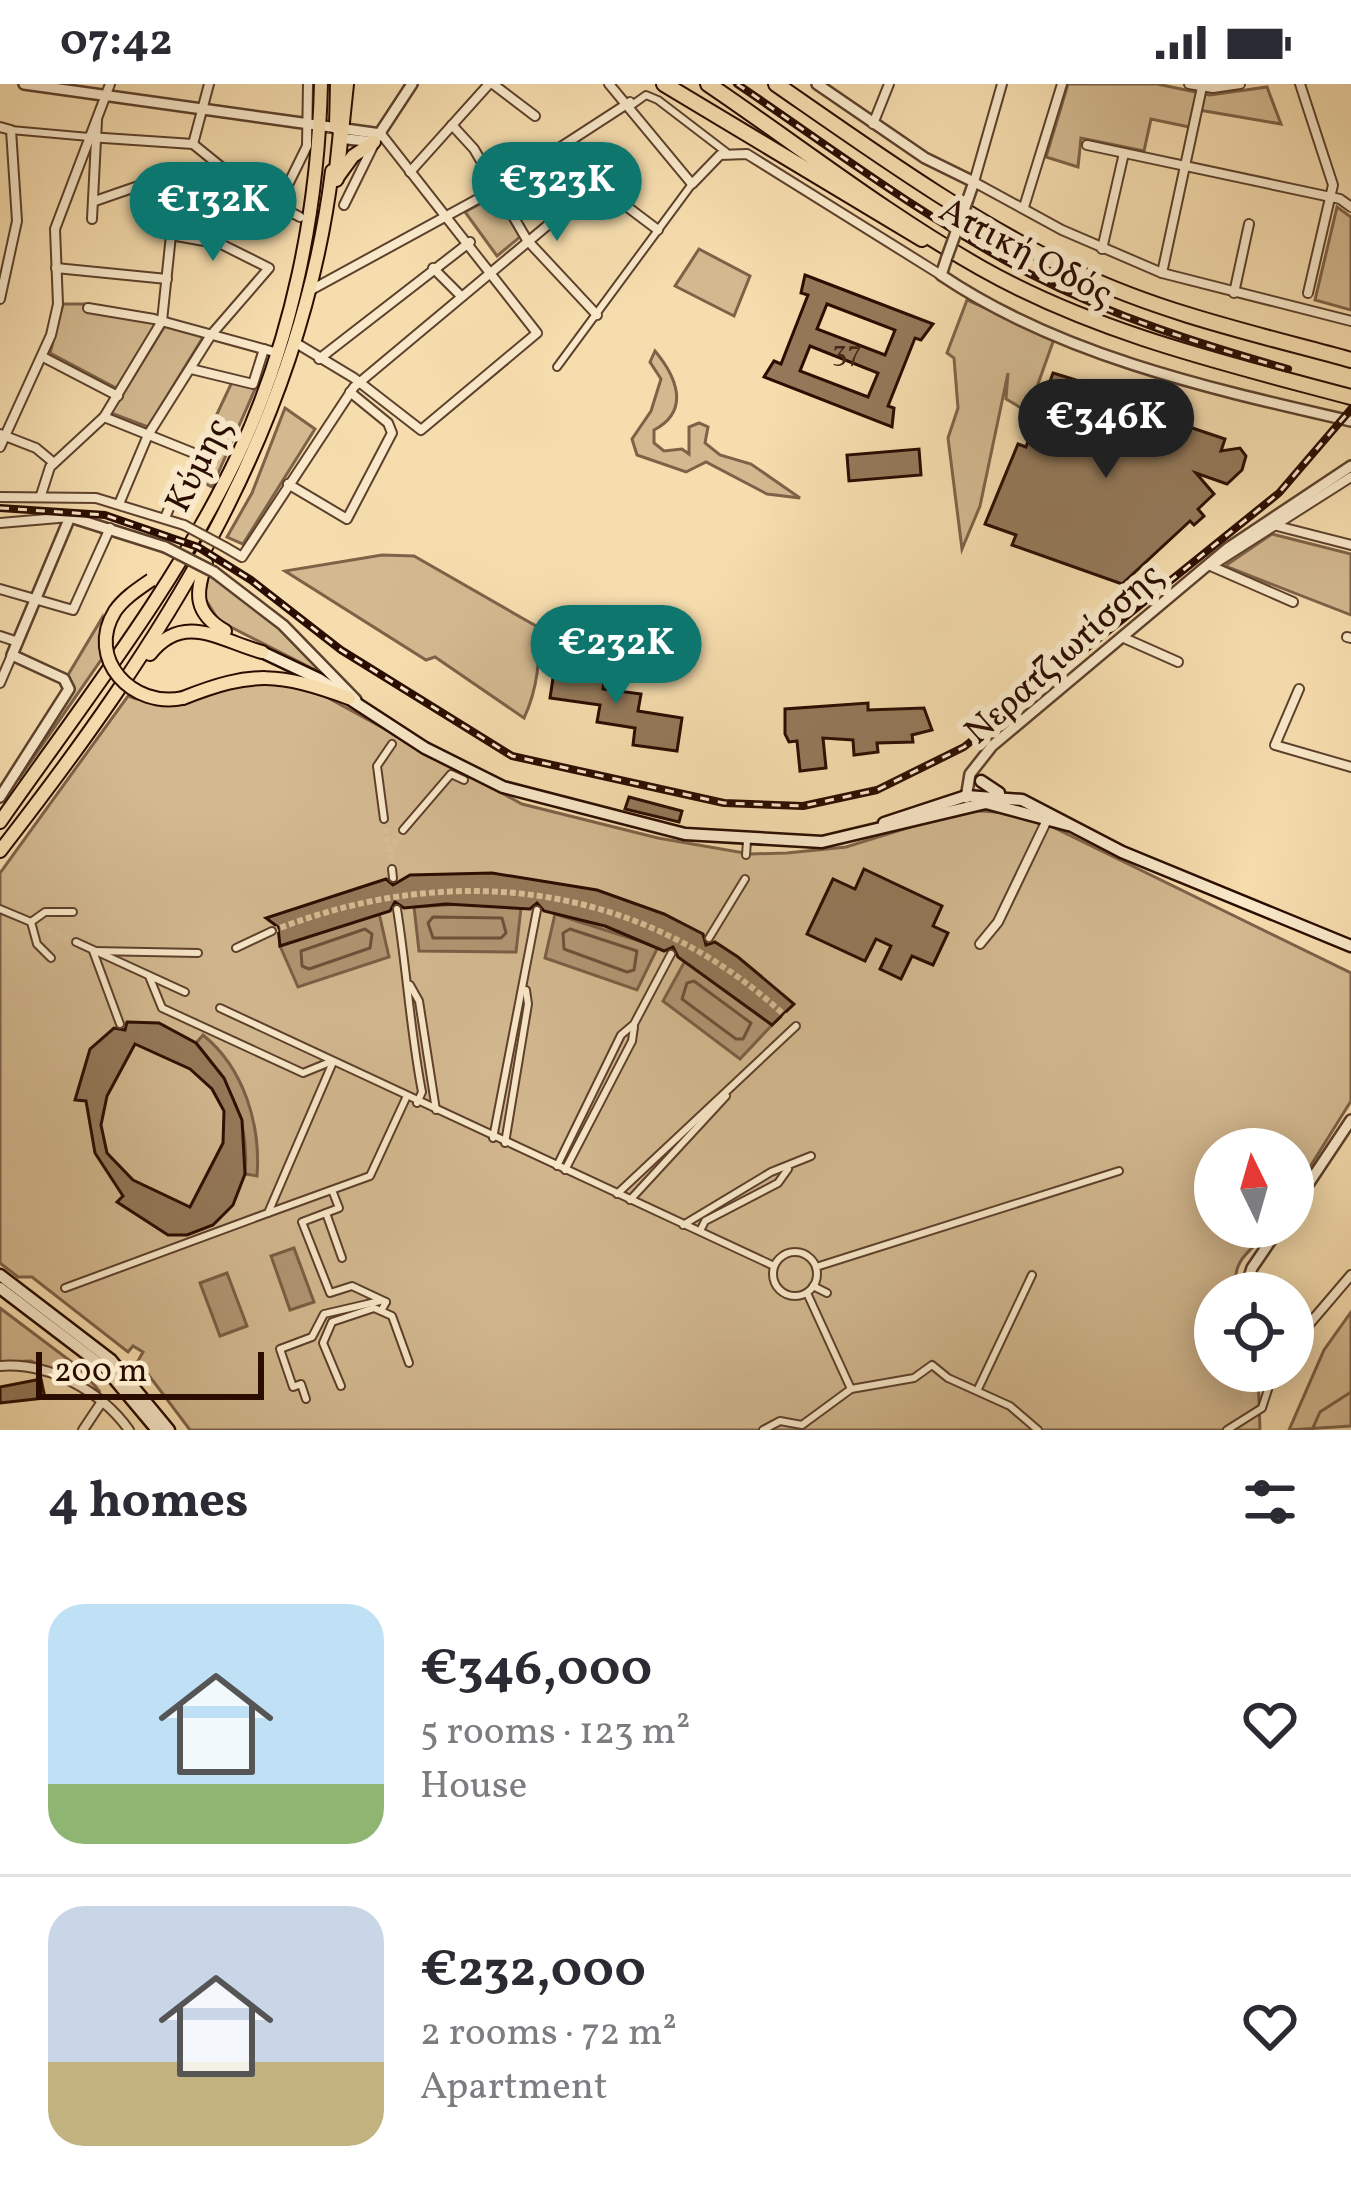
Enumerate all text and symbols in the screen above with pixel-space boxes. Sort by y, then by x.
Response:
text: 07:42 [60,11,173,74]
pin: €323K [473,142,641,244]
text: €323K [499,154,615,208]
pin: €132K [129,162,297,264]
text: €132K [157,174,269,228]
street label: Αττική Οδός [929,187,1121,320]
house number: 37 [832,332,862,374]
pin: €346K [1022,379,1190,481]
text: €346K [1045,391,1167,445]
street label: Κύμης [155,410,245,522]
street label: Νερατζιωτίσσης [955,552,1175,757]
pin: €232K [532,605,700,707]
text: €232K [558,617,674,671]
north arrow [1194,1128,1314,1248]
map controls [1194,1128,1314,1392]
button: locate [1194,1272,1314,1392]
scale bar [36,1346,264,1399]
text: 200 m [54,1350,148,1396]
text: 4 homes [48,1467,249,1538]
icon: filters [1237,1469,1303,1535]
text: €346,000 [420,1635,652,1706]
icon: home [144,1652,288,1796]
icon: heart [1237,1691,1303,1757]
text: 5 rooms · 123 m² [420,1706,691,1760]
text: House [420,1760,527,1814]
text: €232,000 [420,1936,646,2007]
icon: home [144,1954,288,2098]
icon: heart [1237,1993,1303,2059]
text: 2 rooms · 72 m² [420,2007,677,2061]
text: Apartment [420,2061,608,2115]

